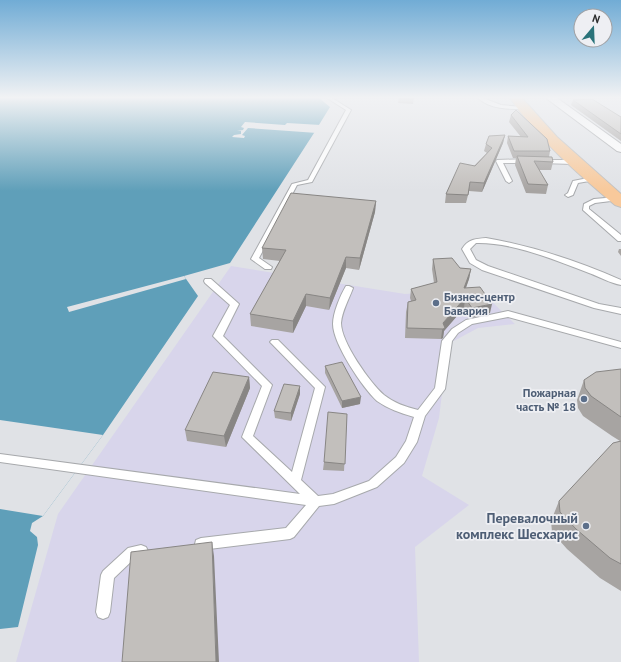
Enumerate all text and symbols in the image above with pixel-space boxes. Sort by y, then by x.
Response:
north arrow [573,8,613,48]
text: N [591,11,602,26]
place label: Бизнес-центр Бавария [444,289,515,318]
marker: Бизнес-центр Бавария [431,298,441,308]
place label: Пожарная часть № 18 [516,385,576,414]
marker: Пожарная часть № 18 [579,394,589,404]
place label: Перевалочный комплекс Шесхарис [456,509,578,543]
marker: Перевалочный комплекс Шесхарис [581,521,591,531]

